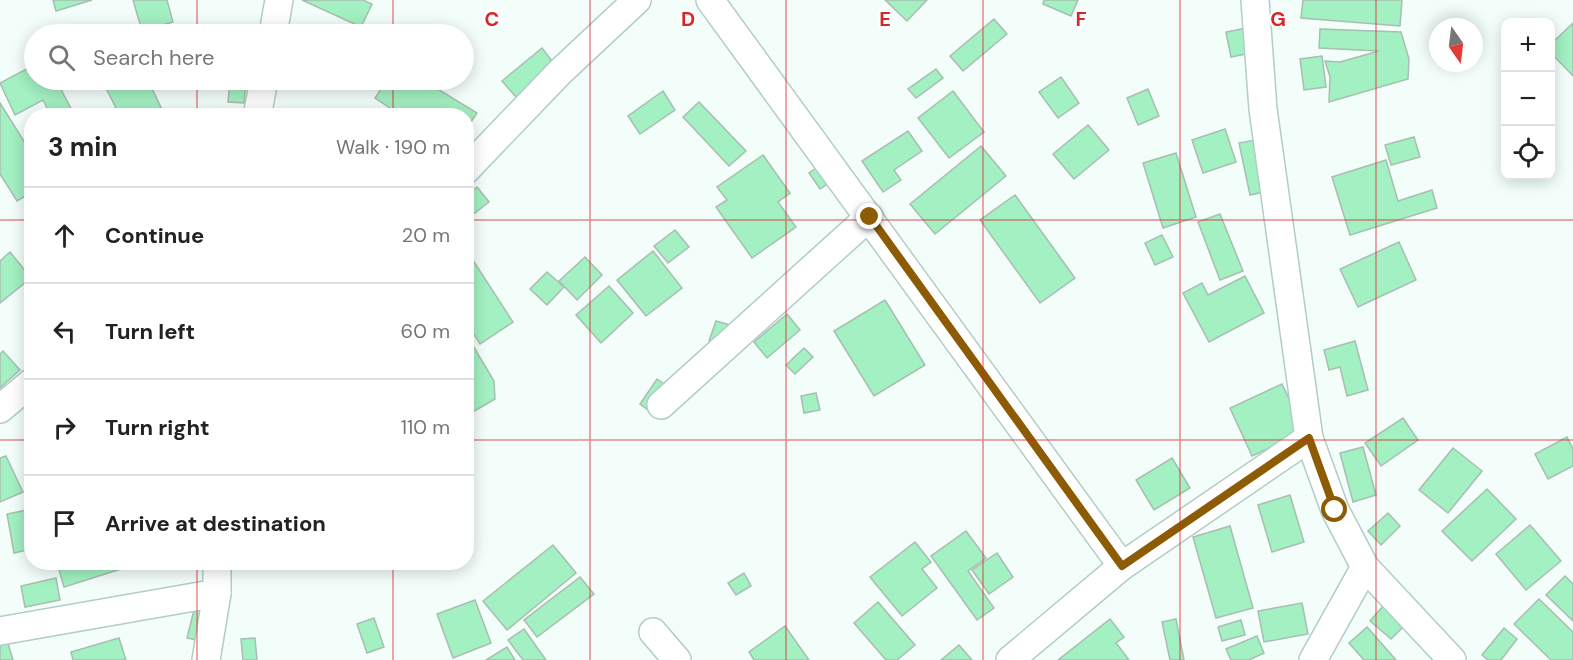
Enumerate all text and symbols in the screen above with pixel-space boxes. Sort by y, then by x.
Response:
text: C [485,6,499,32]
text: D [681,6,695,32]
text: E [879,6,891,32]
text: F [1075,6,1087,32]
text: G [1270,6,1286,32]
north arrow [1429,18,1483,72]
map controls [1501,18,1555,180]
button: + [1501,18,1555,72]
search box [24,24,474,90]
icon: search [45,41,78,74]
text: Search here [93,43,214,72]
button: − [1501,72,1555,126]
button: locate [1501,126,1555,180]
text: 3 min [48,130,117,164]
text: Walk · 190 m [336,134,450,160]
route end [856,203,882,229]
icon: ahead [48,219,81,252]
text: Continue [105,221,204,250]
text: 20 m [402,222,450,248]
icon: left [48,315,81,348]
text: Turn left [105,317,195,346]
text: 60 m [401,318,450,344]
icon: right [48,411,81,444]
text: Turn right [105,413,210,442]
text: 110 m [401,414,450,440]
route start [1321,496,1347,522]
icon: arrive [48,507,81,540]
text: Arrive at destination [105,509,326,538]

